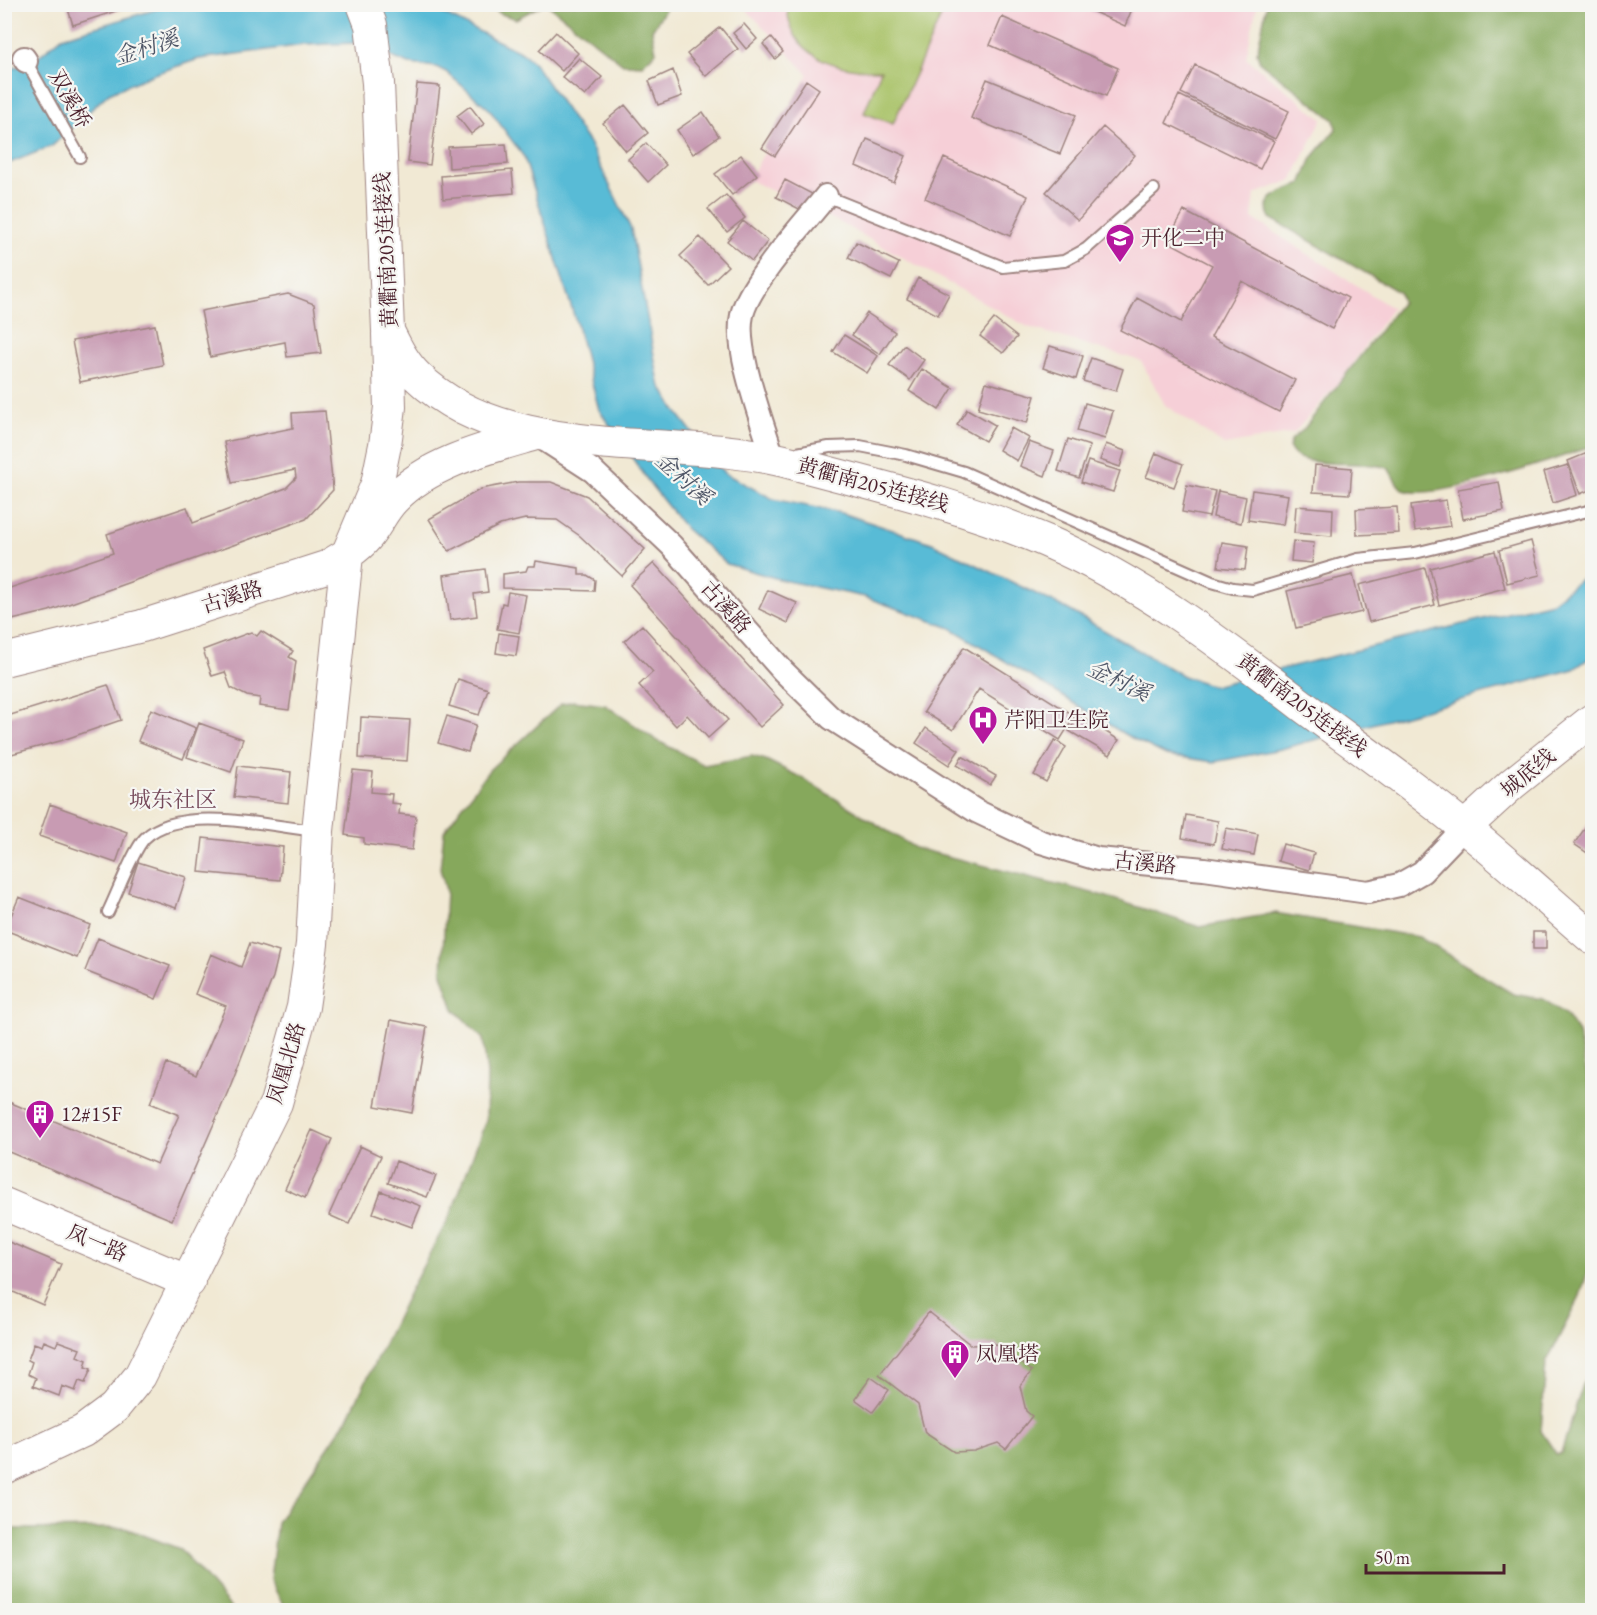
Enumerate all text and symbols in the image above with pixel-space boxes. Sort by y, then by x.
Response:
water label: 金村溪 [110,23,184,71]
street label: 双溪桥 [43,65,98,133]
street label: 黄衢南205连接线 [368,171,403,329]
school or university icon: 开化二中 [1104,222,1136,264]
place label: 开化二中 [1141,224,1225,251]
water label: 金村溪 [649,446,719,513]
street label: 黄衢南205连接线 [794,451,952,518]
street label: 古溪路 [198,574,266,619]
street label: 古溪路 [695,574,757,639]
street label: 黄衢南205连接线 [1232,647,1373,762]
water label: 金村溪 [1083,653,1157,708]
hospital icon: 芹阳卫生院 [967,704,999,746]
place label: 芹阳卫生院 [1004,706,1109,733]
street label: 城底线 [1495,742,1560,803]
district label: 城东社区 [129,785,217,814]
street label: 古溪路 [1112,846,1178,879]
street label: 凤凰北路 [260,1019,311,1107]
building icon: 12#15F [24,1098,56,1140]
place label: 12#15F [61,1100,122,1127]
street label: 凤一路 [63,1218,131,1267]
building icon: 凤凰塔 [939,1338,971,1380]
place label: 凤凰塔 [976,1340,1039,1367]
scale bar [1366,1537,1504,1575]
text: 50 m [1375,1546,1410,1569]

